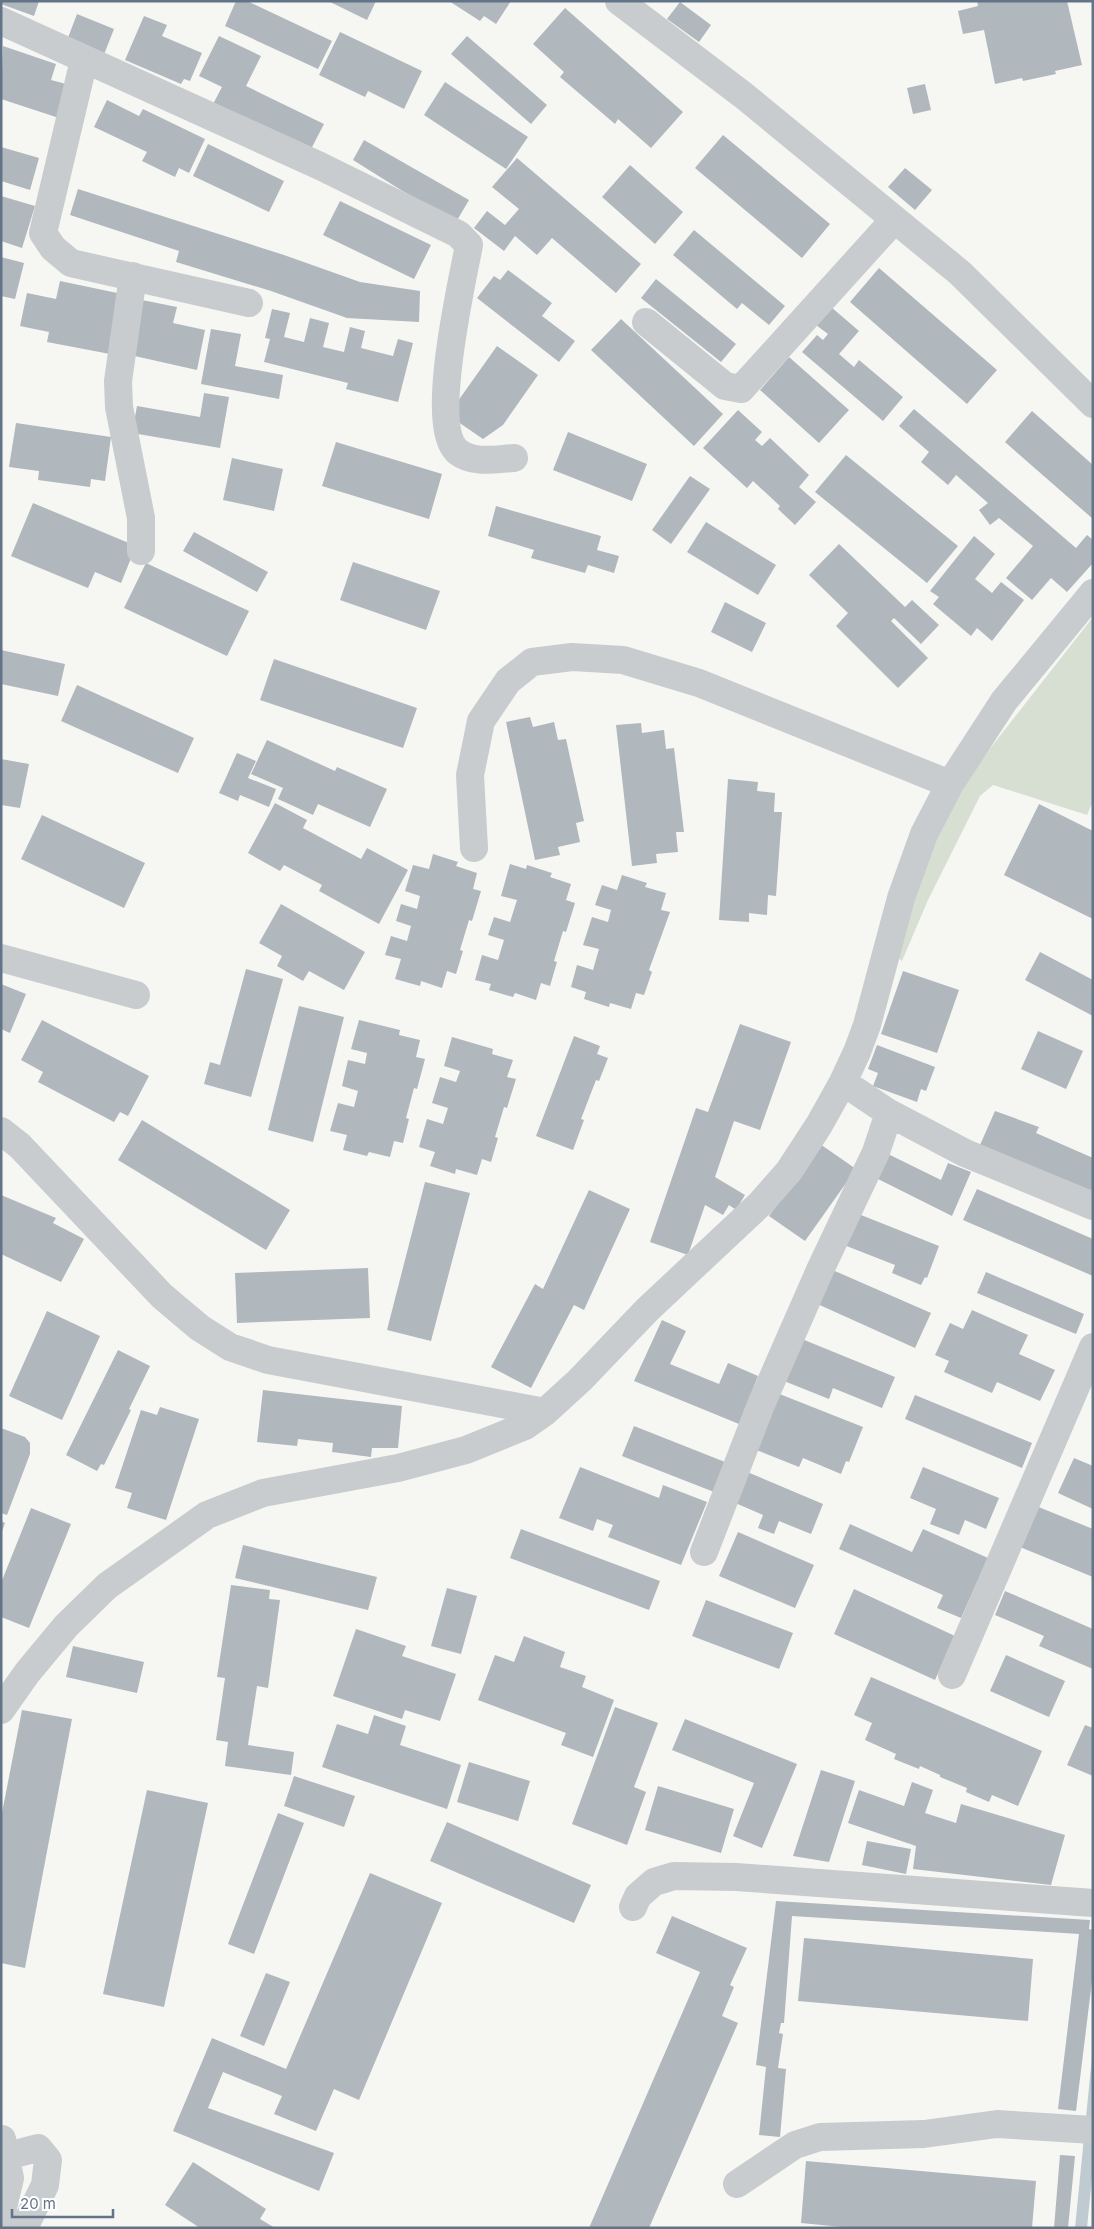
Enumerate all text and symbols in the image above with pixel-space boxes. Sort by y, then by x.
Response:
scale bar [12,2186,114,2218]
text: 20 m [20,2194,56,2213]

